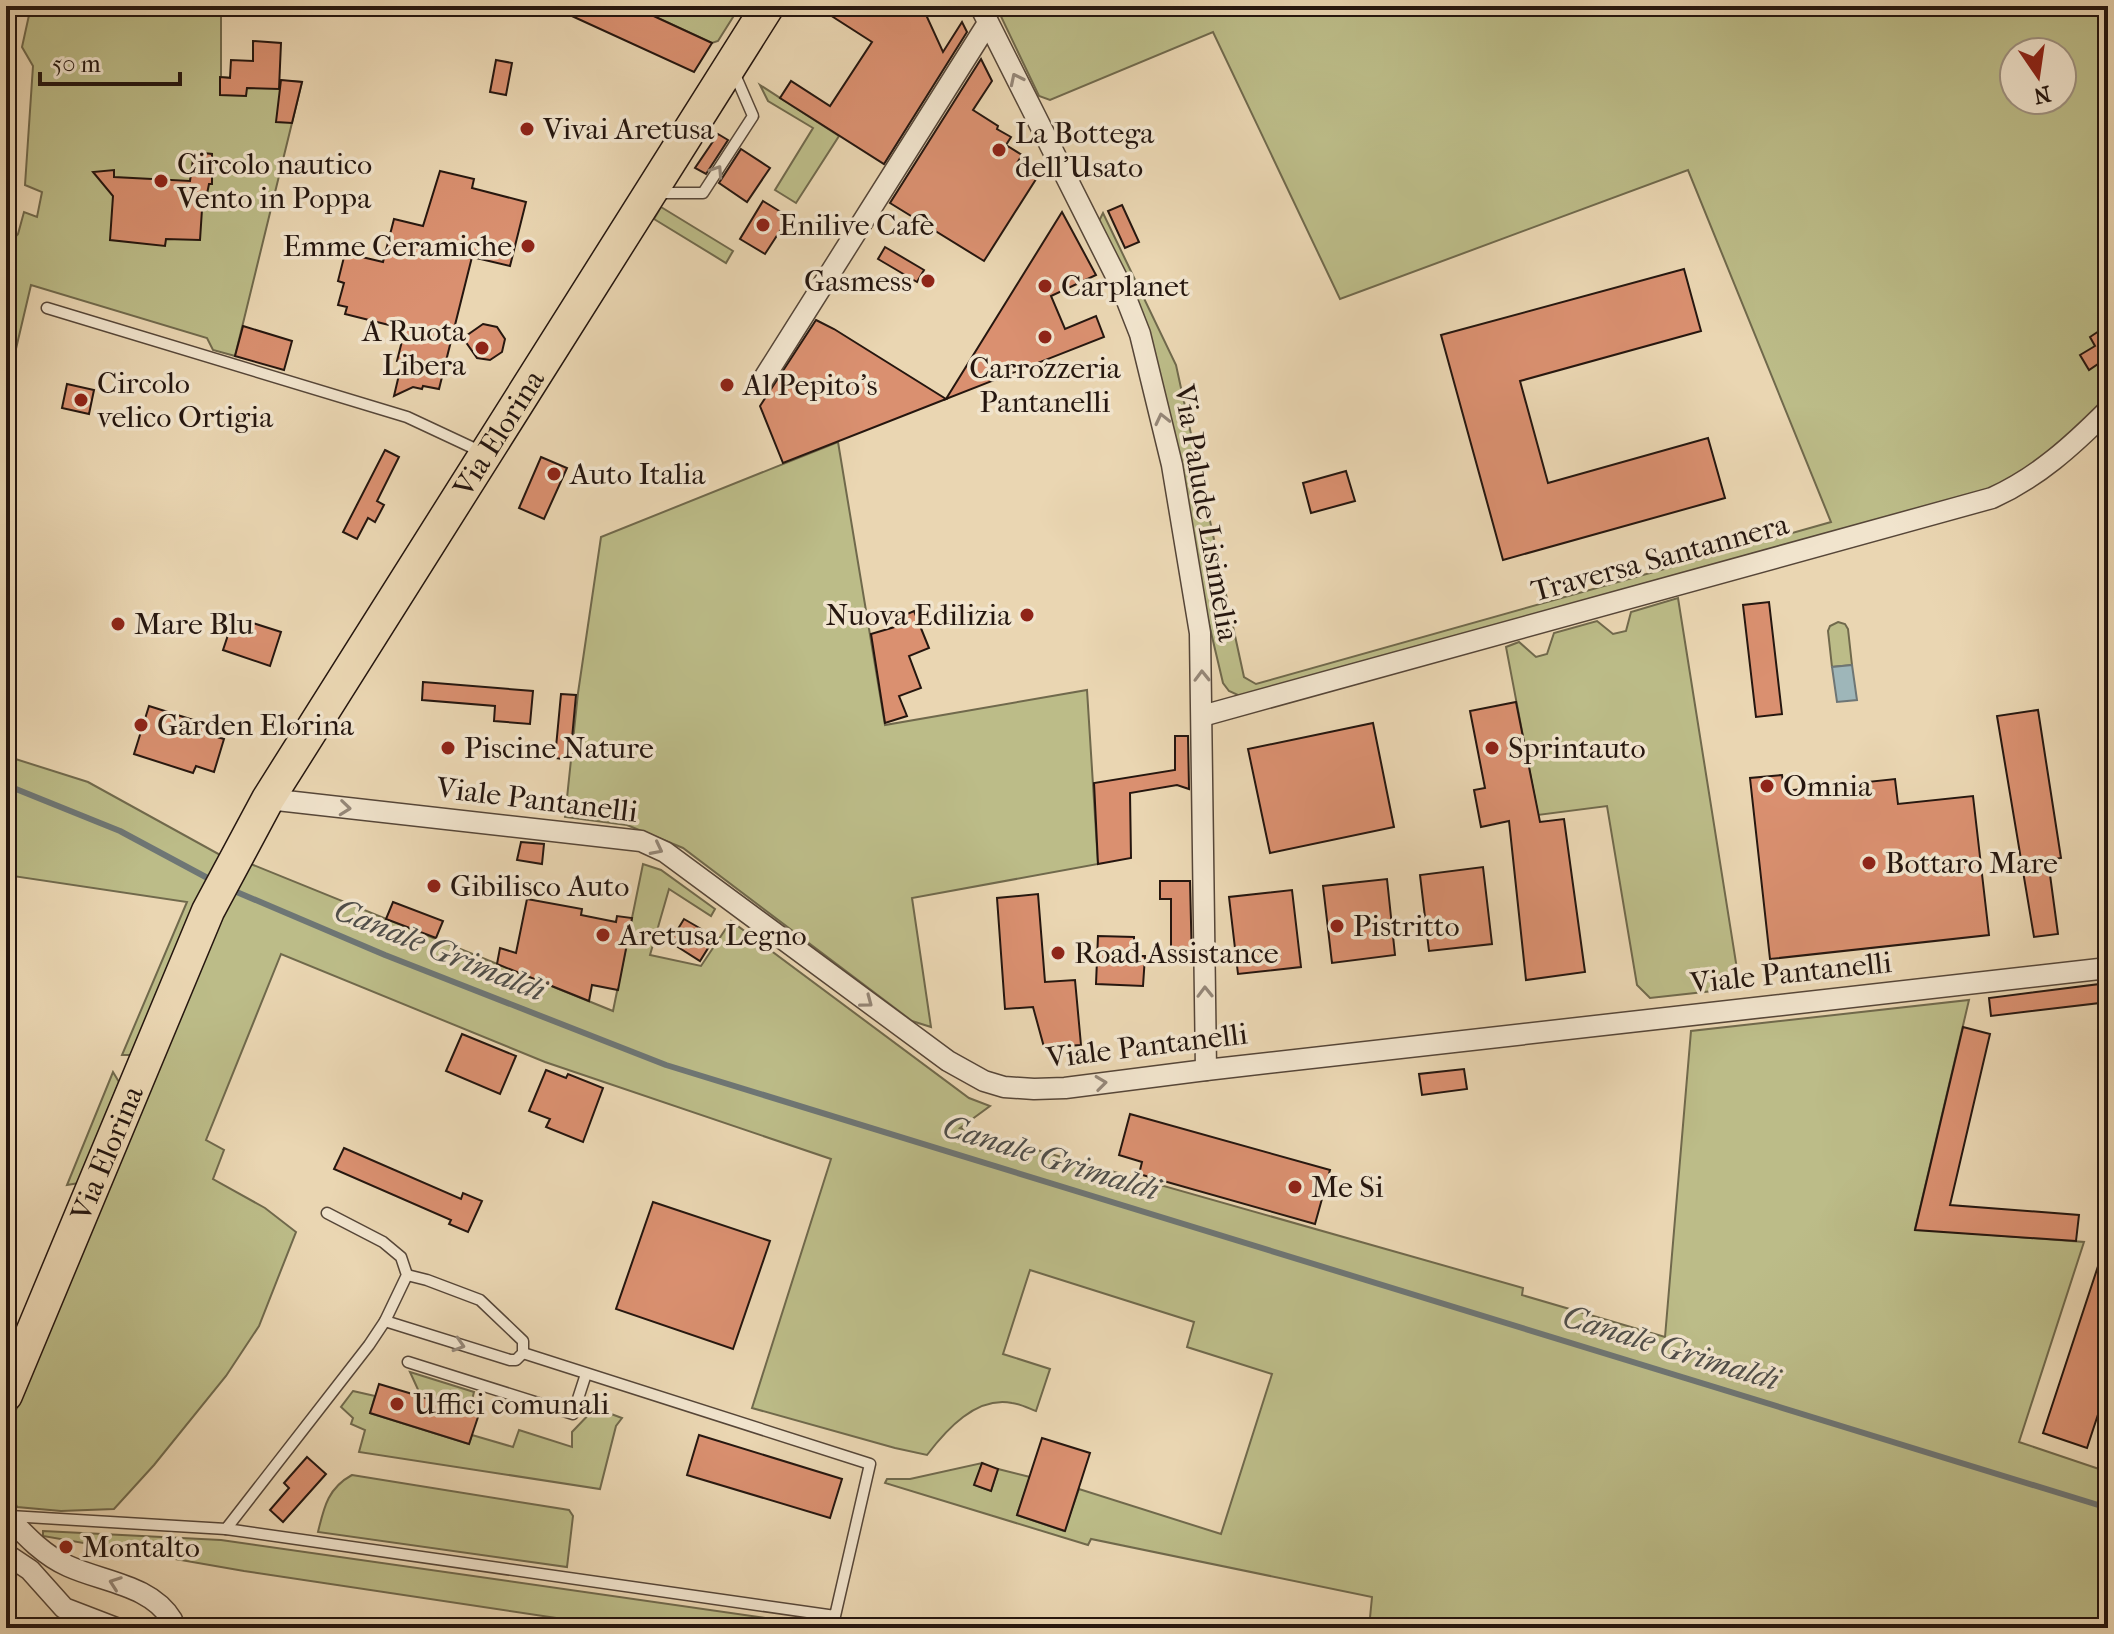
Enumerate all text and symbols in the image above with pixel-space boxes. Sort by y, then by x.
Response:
scale bar [40,36,180,86]
north arrow [1998,36,2078,116]
text: 50 m [52,50,101,78]
one-way arrow [1010,72,1026,87]
text: N [2031,80,2053,109]
place label: Vivai Aretusa [542,112,715,147]
place label: La Bottega dell'Usato [1015,116,1155,185]
marker: Vivai Aretusa [518,120,536,138]
marker: La Bottega dell'Usato [990,141,1008,159]
place label: Circolo nautico Vento in Poppa [176,147,372,216]
one-way arrow [707,166,722,180]
marker: Circolo nautico Vento in Poppa [152,172,170,190]
place label: Enilive Cafè [779,208,934,243]
marker: Enilive Cafè [754,216,772,234]
place label: Emme Ceramiche [283,229,512,264]
marker: Emme Ceramiche [519,237,537,255]
place label: Gasmess [804,264,912,299]
place label: Carplanet [1061,269,1190,304]
marker: Gasmess [919,272,937,290]
marker: Carplanet [1036,277,1054,295]
place label: A Ruota Libera [361,314,467,383]
marker: Carrozzeria Pantanelli [1036,328,1054,346]
marker: A Ruota Libera [473,339,491,357]
place label: Carrozzeria Pantanelli [969,351,1122,420]
street label: Via Elorina [445,362,552,504]
place label: Circolo velico Ortigia [97,366,274,435]
place label: Al Pepito's [742,368,878,403]
marker: Al Pepito's [718,376,736,394]
street label: Via Palude Lisimelia [1166,381,1246,645]
marker: Circolo velico Ortigia [72,391,90,409]
one-way arrow [1154,413,1171,427]
place label: Auto Italia [569,457,706,492]
marker: Auto Italia [545,465,563,483]
street label: Traversa Santannera [1528,507,1794,609]
place label: Nuova Edilizia [826,598,1012,633]
marker: Nuova Edilizia [1018,606,1036,624]
place label: Mare Blu [134,607,254,642]
marker: Mare Blu [109,615,127,633]
one-way arrow [1193,669,1210,682]
place label: Garden Elorina [157,708,355,743]
marker: Garden Elorina [132,716,150,734]
place label: Piscine Nature [464,731,654,766]
place label: Sprintauto [1508,731,1646,766]
marker: Piscine Nature [439,739,457,757]
marker: Sprintauto [1483,739,1501,757]
place label: Omnia [1783,769,1873,804]
street label: Viale Pantanelli [433,770,640,830]
marker: Omnia [1758,777,1776,795]
one-way arrow [339,799,352,816]
one-way arrow [649,839,664,855]
place label: Bottaro Mare [1885,846,2058,881]
marker: Bottaro Mare [1860,854,1878,872]
place label: Gibilisco Auto [450,869,629,904]
marker: Gibilisco Auto [425,877,443,895]
water label: Canale Grimaldi [329,891,553,1010]
place label: Pistritto [1353,909,1460,944]
marker: Pistritto [1328,917,1346,935]
place label: Aretusa Legno [618,918,807,953]
marker: Aretusa Legno [594,926,612,944]
place label: Road Assistance [1074,936,1279,971]
marker: Road Assistance [1049,944,1067,962]
street label: Viale Pantanelli [1688,945,1894,1001]
one-way arrow [1197,985,1214,998]
one-way arrow [859,992,873,1006]
street label: Viale Pantanelli [1043,1016,1250,1076]
one-way arrow [1094,1075,1108,1092]
street label: Via Elorina [63,1079,151,1227]
water label: Canale Grimaldi [939,1108,1166,1209]
place label: Me Si [1311,1170,1384,1205]
marker: Me Si [1286,1178,1304,1196]
water label: Canale Grimaldi [1559,1298,1786,1399]
one-way arrow [452,1335,466,1351]
place label: Uffici comunali [413,1387,610,1422]
marker: Uffici comunali [388,1395,406,1413]
place label: Montalto [82,1530,200,1565]
marker: Montalto [57,1538,75,1556]
one-way arrow [109,1577,123,1593]

